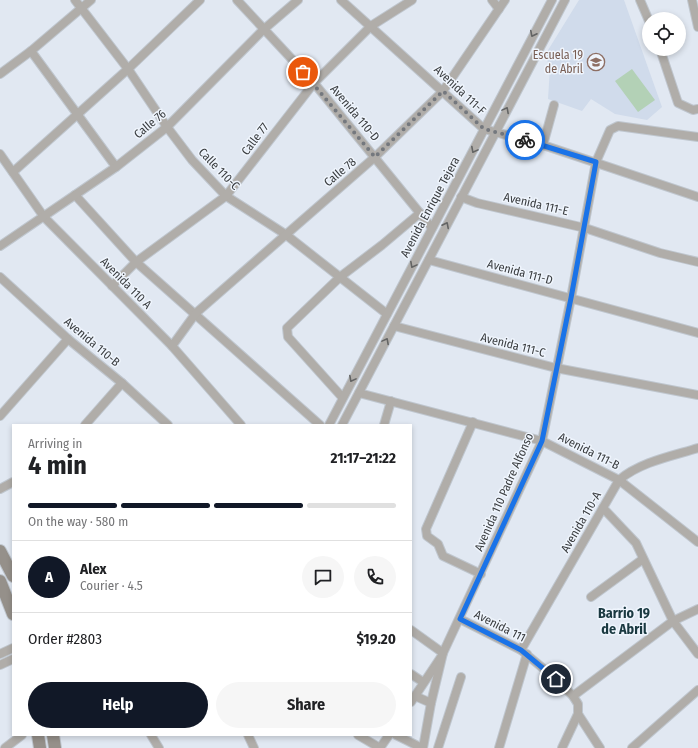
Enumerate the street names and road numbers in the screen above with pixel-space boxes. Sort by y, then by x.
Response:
street label: Avenida 111-F [431,63,489,118]
street label: Avenida 110-D [328,82,383,144]
street label: Calle 76 [131,107,169,141]
street label: Calle 77 [238,120,272,158]
street label: Calle 110-C [196,145,242,193]
street label: Avenida Enrique Tejera [398,154,463,260]
street label: Calle 78 [321,155,359,189]
street label: Avenida 111-E [502,190,570,218]
street label: Avenida 110 A [98,255,155,312]
street label: Avenida 111-D [486,257,554,287]
street label: Avenida 110-B [61,315,123,370]
street label: Avenida 111-C [479,330,547,360]
street label: Avenida 111-B [556,430,622,473]
street label: Avenida 110 Padre Alfonso [472,431,536,553]
street label: Avenida 110-A [558,488,604,555]
street label: Avenida 111 [472,607,528,645]

